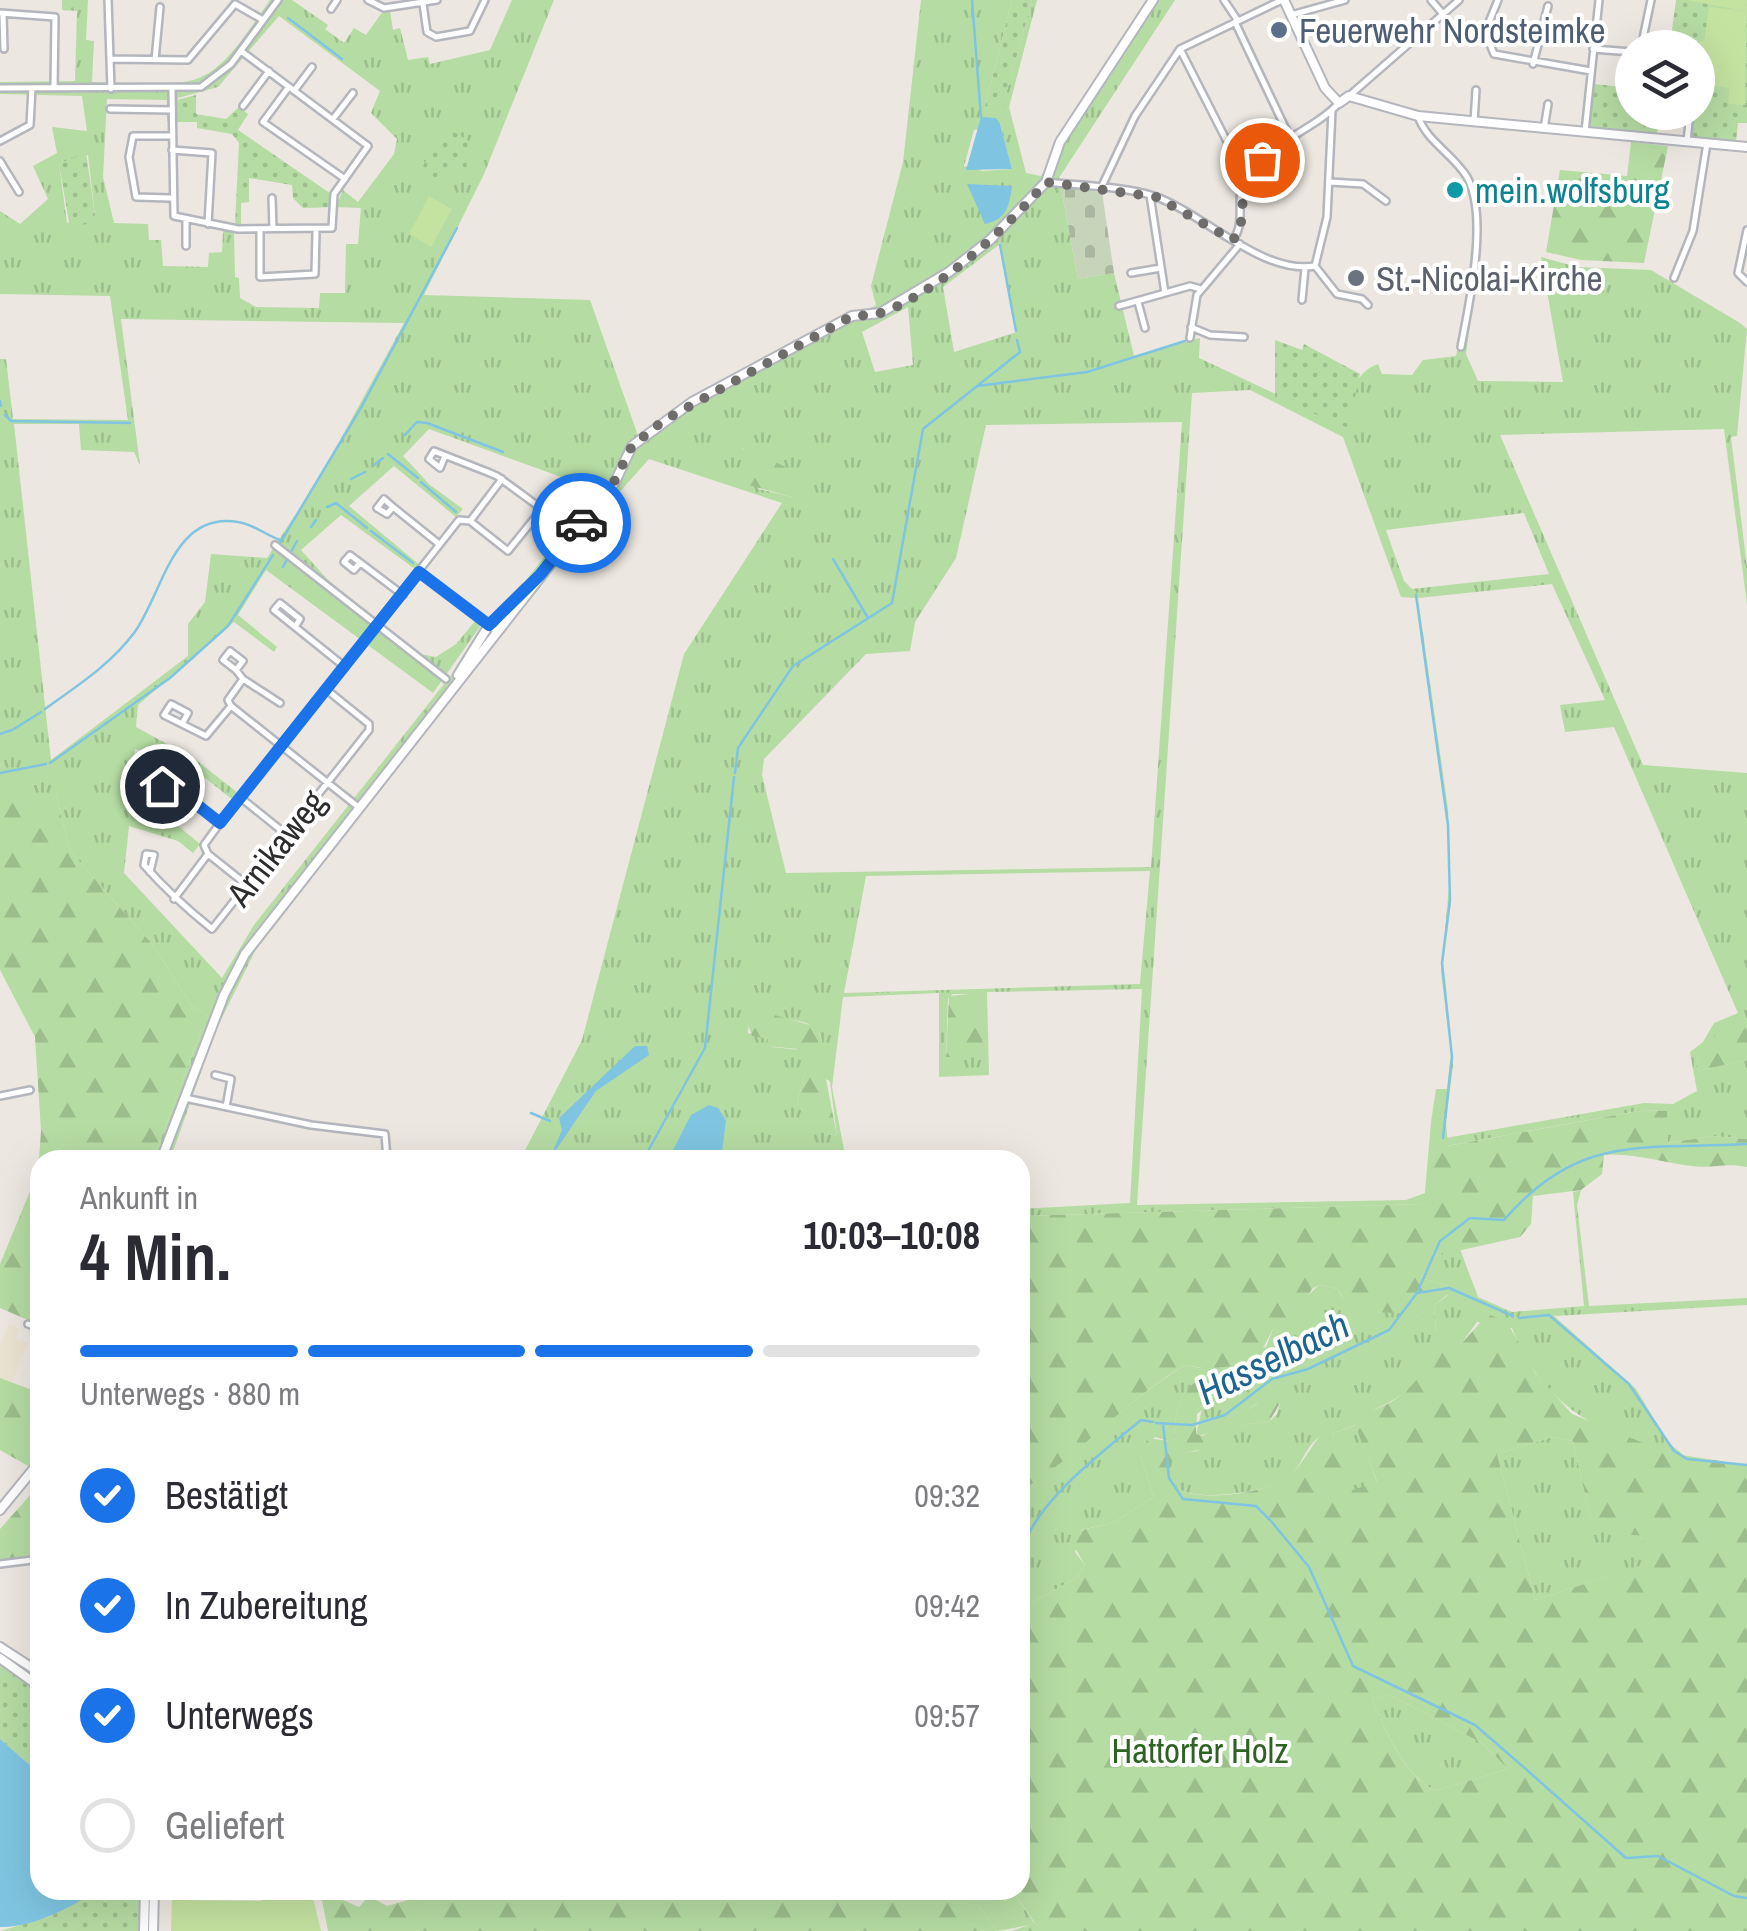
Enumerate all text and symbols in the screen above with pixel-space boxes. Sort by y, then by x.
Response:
place label: Feuerwehr Nordsteimke [1299,7,1605,54]
marker: Feuerwehr Nordsteimke [1268,19,1290,41]
map controls [1615,30,1715,130]
button: layers [1615,30,1715,130]
pin [1220,118,1305,203]
icon: bag [1235,133,1290,188]
place label: mein.wolfsburg [1475,167,1670,214]
marker: mein.wolfsburg [1444,179,1466,201]
place label: St.-Nicolai-Kirche [1376,255,1603,302]
marker: St.-Nicolai-Kirche [1345,267,1367,289]
courier [531,473,631,573]
icon: car [554,496,609,551]
pin [120,744,205,829]
icon: home [135,759,190,814]
street label: Arnikaweg [215,780,336,917]
text: Ankunft in [80,1176,198,1219]
text: 10:03–10:08 [803,1210,980,1261]
text: 4 Min. [80,1213,231,1300]
water label: Hasselbach [1189,1299,1357,1417]
text: Unterwegs · 880 m [80,1372,300,1415]
icon: check [80,1468,135,1523]
text: Bestätigt [165,1470,288,1521]
text: 09:32 [914,1474,980,1517]
icon: check [80,1578,135,1633]
text: In Zubereitung [165,1580,368,1631]
text: 09:42 [914,1584,980,1627]
icon: check [80,1688,135,1743]
text: Unterwegs [165,1690,314,1741]
text: 09:57 [914,1694,980,1737]
park label: Hattorfer Holz [1111,1727,1289,1774]
text: Geliefert [165,1800,285,1851]

